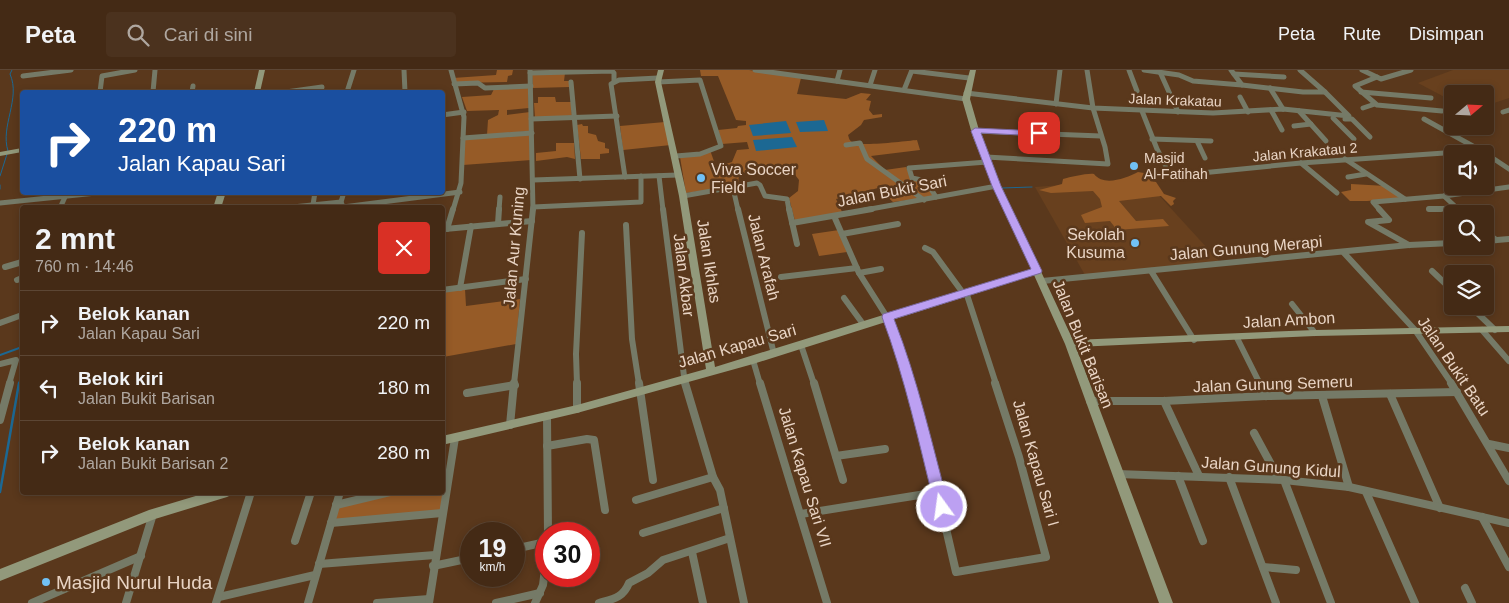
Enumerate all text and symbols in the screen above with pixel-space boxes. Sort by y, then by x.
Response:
search box [106,12,456,57]
text: Peta [25,21,76,48]
icon: search [124,21,152,49]
text: Cari di sini [164,24,252,45]
text: Peta [1278,24,1315,44]
text: Rute [1343,24,1381,44]
text: Disimpan [1409,24,1484,44]
north arrow [1444,85,1494,135]
map controls [1444,85,1494,315]
street label: Jalan Krakatau [1128,90,1222,110]
icon: right [35,110,100,175]
text: 220 m [118,110,217,149]
pin [1018,112,1060,154]
icon: arrive [1025,119,1053,147]
street label: Jalan Krakatau 2 [1252,139,1358,165]
button: sound [1444,145,1494,195]
place label: Masjid Al-Fatihah [1144,150,1208,182]
text: Jalan Kapau Sari [118,151,286,176]
marker: Masjid Al-Fatihah [1128,160,1140,172]
place label: Viva Soccer Field [711,161,797,196]
marker: Viva Soccer Field [695,172,707,184]
street label: Jalan Bukit Sari [836,172,948,210]
street label: Jalan Aur Kuning [500,186,528,308]
button: search [1444,205,1494,255]
street label: Jalan Arafah [745,212,783,302]
street label: Jalan Ikhlas [694,218,724,304]
text: 2 mnt [35,222,115,255]
button: close [378,222,430,274]
place label: Sekolah Kusuma [1066,226,1125,261]
street label: Jalan Akbar [670,232,698,318]
street label: Jalan Gunung Merapi [1169,233,1323,263]
marker: Sekolah Kusuma [1129,237,1141,249]
text: 760 m · 14:46 [35,258,134,275]
button: layers [1444,265,1494,315]
street label: Jalan Bukit Barisan [1049,277,1117,411]
text: Belok kanan [78,303,190,324]
icon: right [35,309,63,337]
street label: Jalan Ambon [1242,309,1336,331]
text: 220 m [377,312,430,333]
street label: Jalan Bukit Batu [1415,313,1493,419]
street label: Jalan Kapau Sari [676,321,798,371]
text: Jalan Kapau Sari [78,325,200,342]
text: Belok kiri [78,368,164,389]
street label: Jalan Gunung Semeru [1193,373,1353,395]
icon: left [35,374,63,402]
text: 180 m [377,377,430,398]
text: Jalan Bukit Barisan [78,390,215,407]
street label: Jalan Kapau Sari I [1010,398,1062,528]
street label: Jalan Kapau Sari VII [776,405,834,549]
text: Belok kanan [78,433,190,454]
icon: right [35,439,63,467]
text: 280 m [377,442,430,463]
street label: Jalan Gunung Kidul [1201,454,1341,480]
text: Jalan Bukit Barisan 2 [78,455,228,472]
position arrow [915,480,967,532]
speed limit sign: 30 [535,522,600,587]
text: 19 [479,534,506,562]
text: km/h [479,560,506,574]
place label: Masjid Nurul Huda [56,572,213,593]
marker: Masjid Nurul Huda [40,576,52,588]

